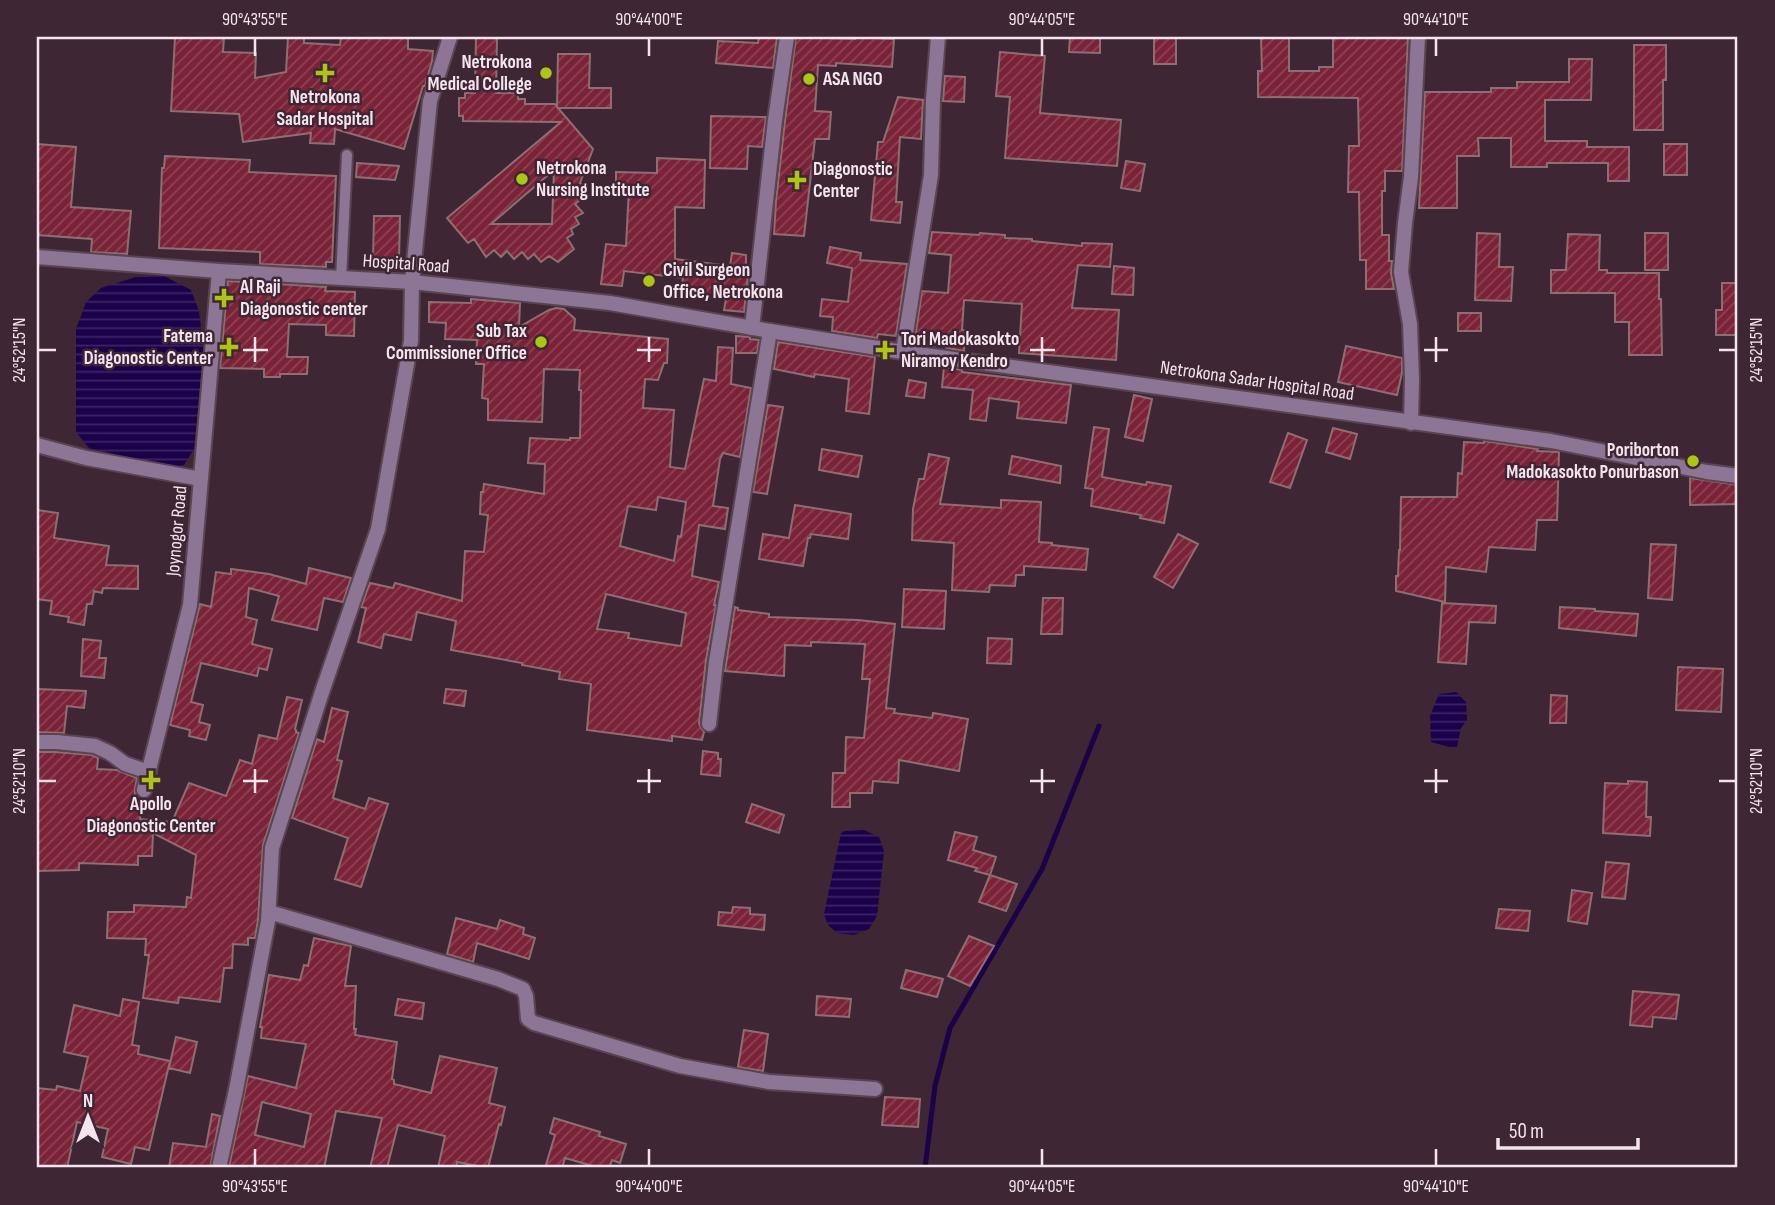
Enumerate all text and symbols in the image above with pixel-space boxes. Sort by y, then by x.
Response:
text: 90°43'55"E [222,9,288,30]
text: 90°44'00"E [615,9,683,30]
text: 90°44'05"E [1009,9,1075,30]
text: 90°44'10"E [1403,9,1469,30]
place label: Netrokona Medical College [428,51,532,96]
marker: Netrokona Sadar Hospital [315,63,335,83]
marker: Netrokona Medical College [538,65,554,81]
place label: ASA NGO [822,68,883,91]
marker: ASA NGO [801,71,817,87]
place label: Netrokona Sadar Hospital [277,86,373,131]
place label: Netrokona Nursing Institute [536,157,650,202]
place label: Diagonostic Center [813,158,893,203]
marker: Diagonostic Center [787,170,807,190]
marker: Netrokona Nursing Institute [514,171,530,187]
street label: Hospital Road [362,249,450,279]
place label: Civil Surgeon Office, Netrokona [663,259,783,304]
marker: Civil Surgeon Office, Netrokona [641,273,657,289]
place label: Al Raji Diagonostic center [239,276,368,321]
marker: Al Raji Diagonostic center [214,288,234,308]
text: 24°52'15"N [9,318,30,382]
text: 24°52'15"N [1746,318,1767,382]
place label: Sub Tax Commissioner Office [386,320,527,365]
place label: Fatema Diagonostic Center [84,325,213,370]
place label: Tori Madokasokto Niramoy Kendro [901,328,1019,373]
marker: Sub Tax Commissioner Office [533,334,549,350]
marker: Fatema Diagonostic Center [219,337,239,357]
marker: Tori Madokasokto Niramoy Kendro [875,340,895,360]
street label: Netrokona Sadar Hospital Road [1159,356,1355,406]
place label: Poriborton Madokasokto Ponurbason [1506,439,1679,484]
marker: Poriborton Madokasokto Ponurbason [1685,453,1701,469]
street label: Joynogor Road [162,485,192,578]
text: 24°52'10"N [9,748,30,814]
text: 24°52'10"N [1746,748,1767,814]
marker: Apollo Diagonostic Center [141,770,161,790]
place label: Apollo Diagonostic Center [86,793,216,838]
north arrow [52,1082,122,1152]
text: N [83,1090,93,1113]
scale bar [1498,1107,1638,1151]
text: 50 m [1509,1119,1544,1144]
text: 90°43'55"E [222,1176,288,1197]
text: 90°44'00"E [615,1176,683,1197]
text: 90°44'05"E [1009,1176,1075,1197]
text: 90°44'10"E [1403,1176,1469,1197]

